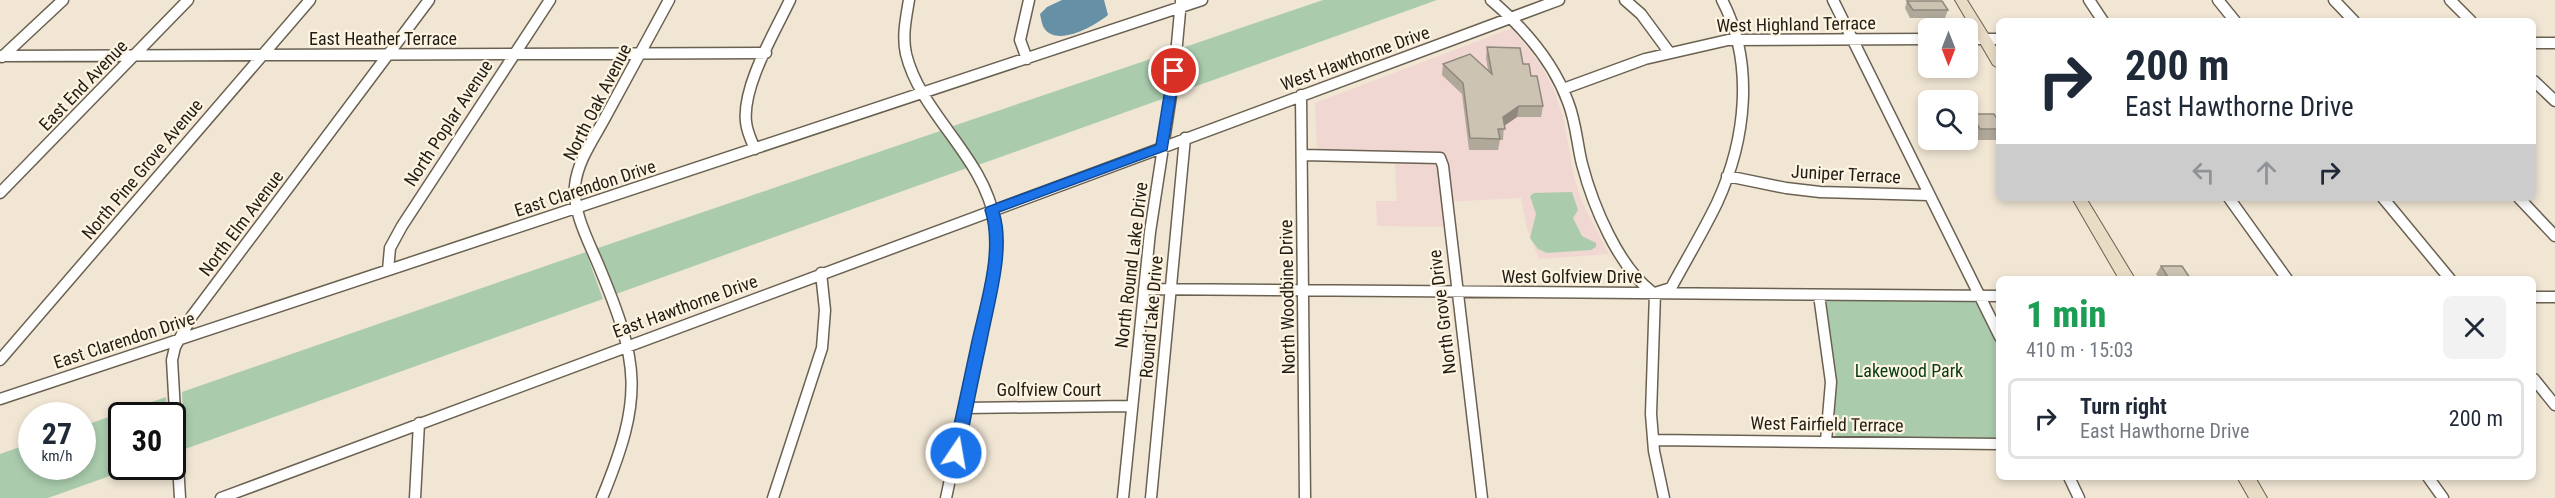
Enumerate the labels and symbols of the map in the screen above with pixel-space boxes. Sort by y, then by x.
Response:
street label: West Highland Terrace [1716,12,1876,36]
north arrow [1918,18,1978,78]
street label: West Hawthorne Drive [1278,21,1432,95]
street label: East Heather Terrace [309,28,457,49]
street label: East End Avenue [35,35,131,135]
street label: North Oak Avenue [559,40,635,164]
pin [1148,45,1199,96]
street label: North Poplar Avenue [399,56,497,190]
street label: North Pine Grove Avenue [77,95,207,243]
street label: East Clarendon Drive [512,155,658,221]
street label: Juniper Terrace [1791,161,1901,187]
street label: North Elm Avenue [194,166,288,280]
street label: North Round Lake Drive [1110,181,1152,349]
street label: North Woodbine Drive [1275,219,1299,375]
street label: North Grove Drive [1424,249,1460,375]
street label: Round Lake Drive [1135,255,1167,379]
street label: West Golfview Drive [1501,266,1643,287]
street label: East Hawthorne Drive [610,270,760,342]
street label: East Clarendon Drive [51,307,197,373]
park label: Lakewood Park [1855,360,1963,381]
street label: Golfview Court [997,379,1101,400]
speed limit sign: 30 [108,402,186,480]
street label: West Fairfield Terrace [1750,412,1904,436]
position arrow [924,421,988,485]

